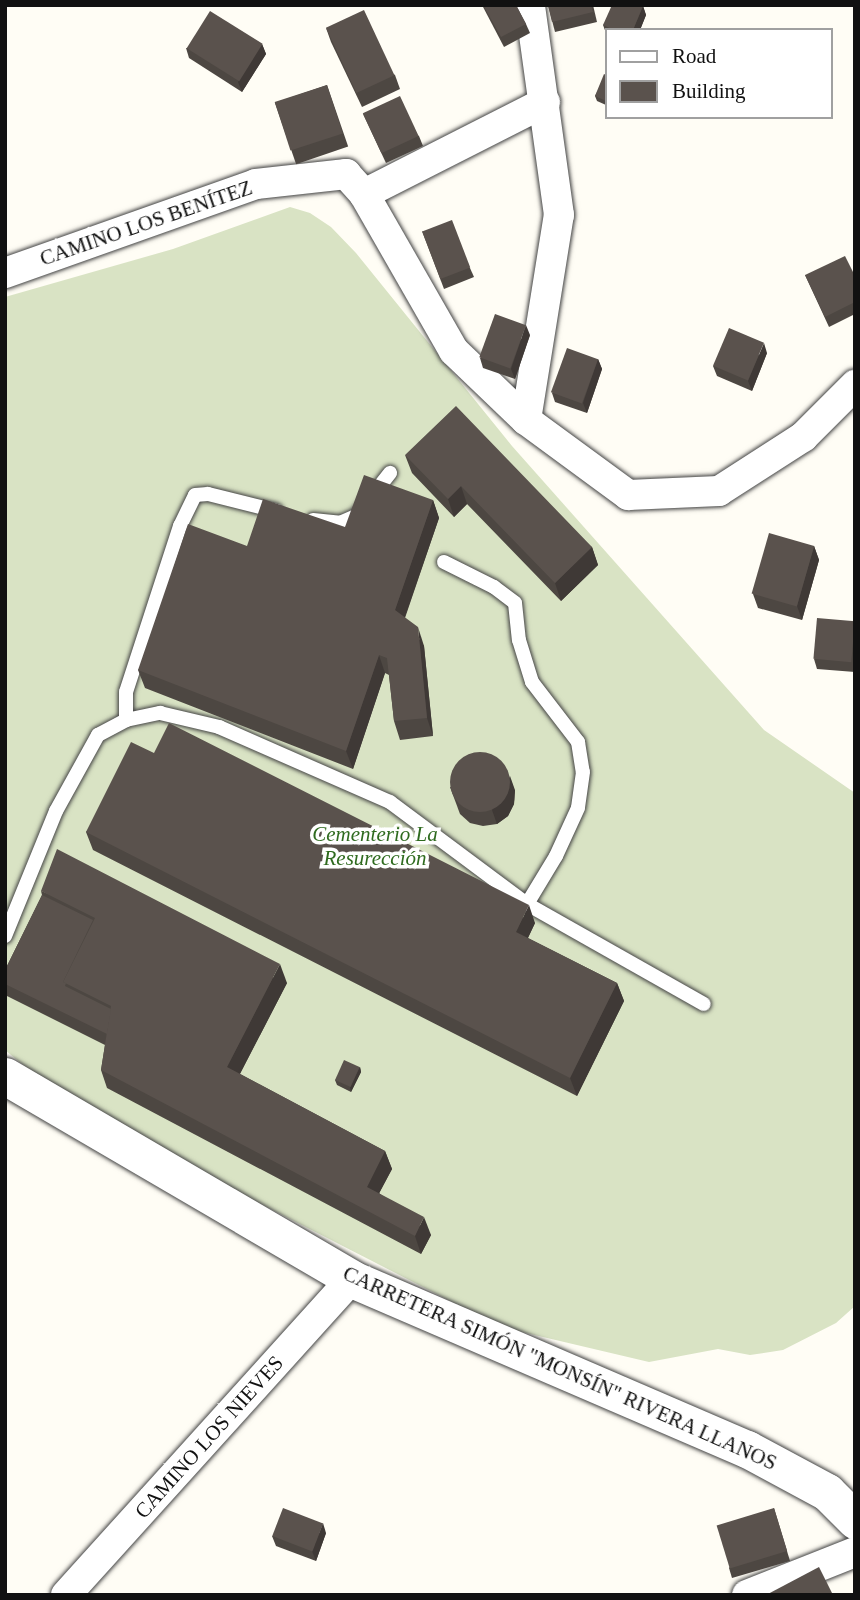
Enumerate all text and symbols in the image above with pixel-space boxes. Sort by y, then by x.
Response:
legend [604,28,832,119]
text: Road [672,44,716,68]
text: Building [672,79,746,103]
street label: CAMINO LOS BENÍTEZ [37,175,255,271]
park label: Cementerio La Resurección [312,821,438,871]
street label: CARRETERA SIMÓN "MONSÍN" RIVERA LLANOS [338,1260,782,1476]
street label: CAMINO LOS NIEVES [129,1351,289,1523]

